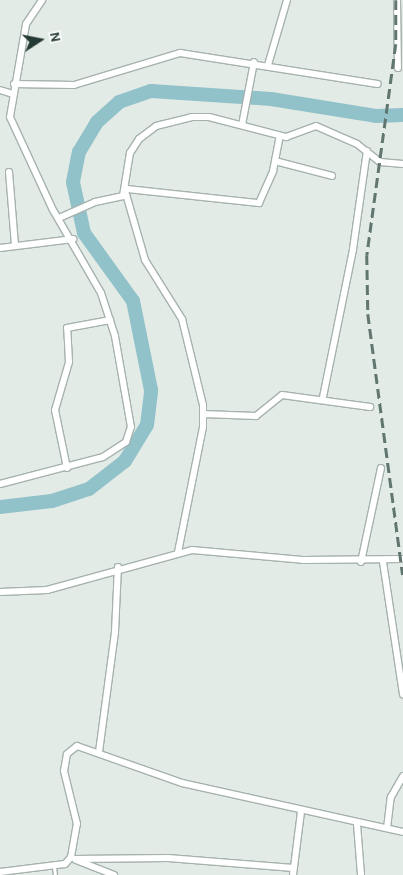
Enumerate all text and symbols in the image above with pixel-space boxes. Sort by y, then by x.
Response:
north arrow [15,15,65,65]
text: N [46,30,65,44]

